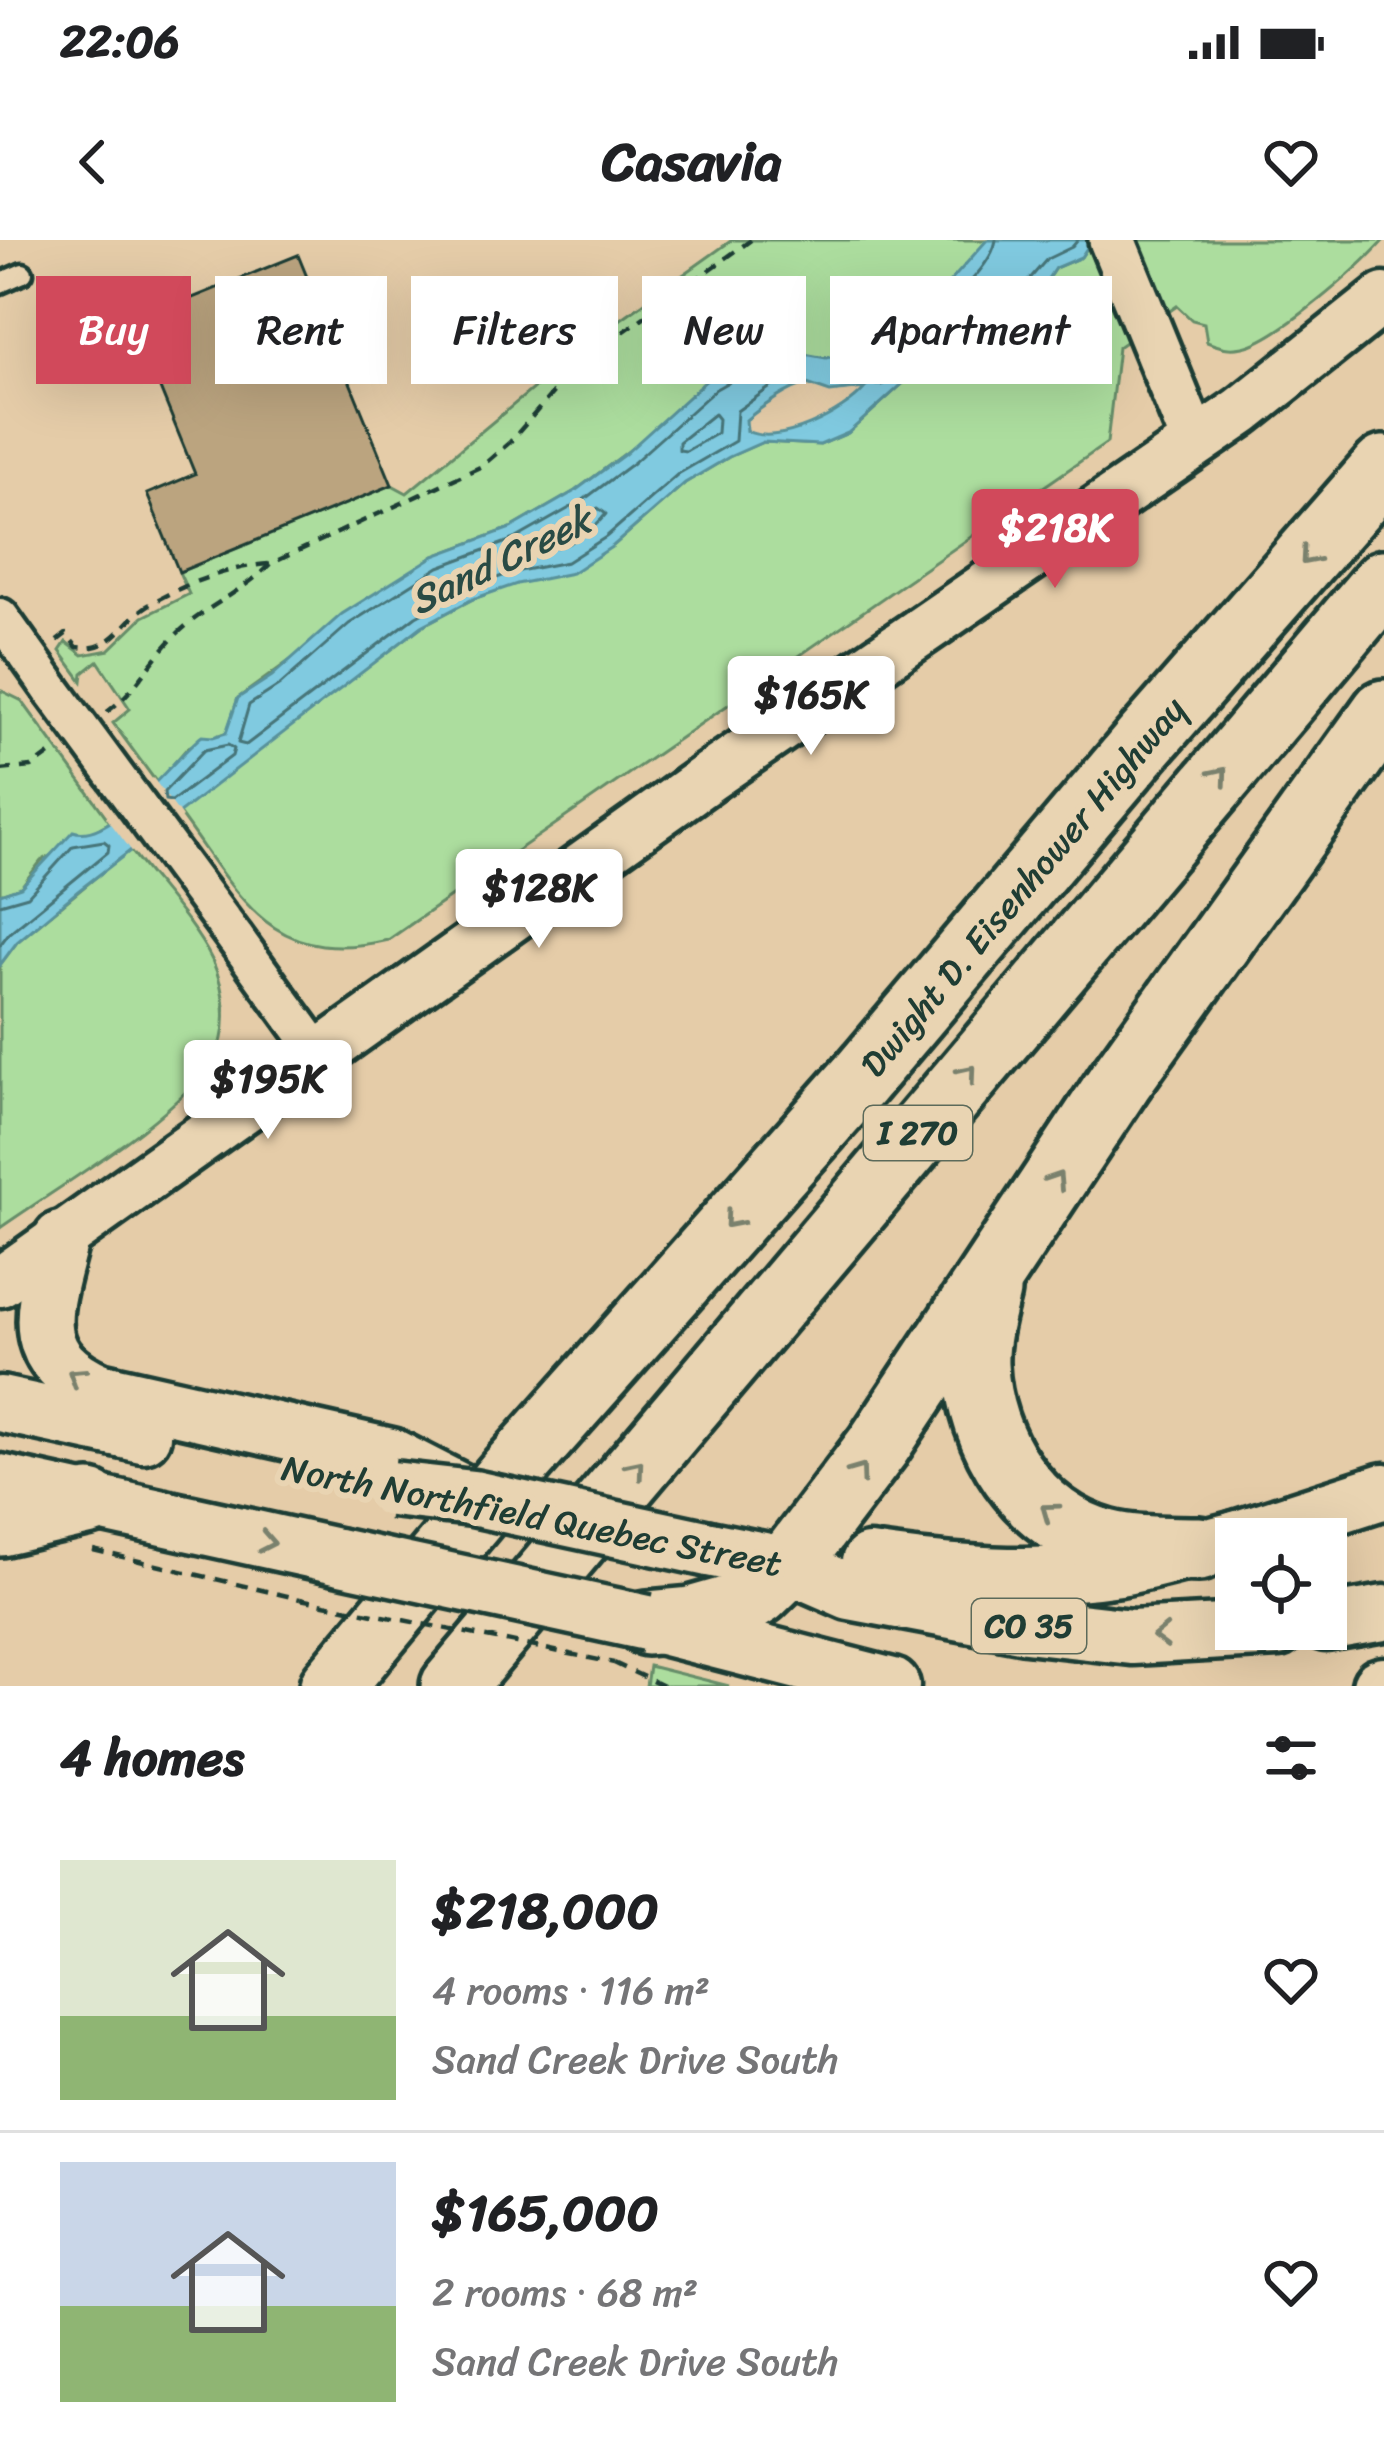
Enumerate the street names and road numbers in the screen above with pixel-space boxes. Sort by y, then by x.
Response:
street label: Dwight D. Eisenhower Highway [843,681,1203,1092]
road number: I 270 [864,1106,972,1160]
street label: North Northfield Quebec Street [276,1436,788,1596]
road number: CO 35 [972,1599,1086,1653]

